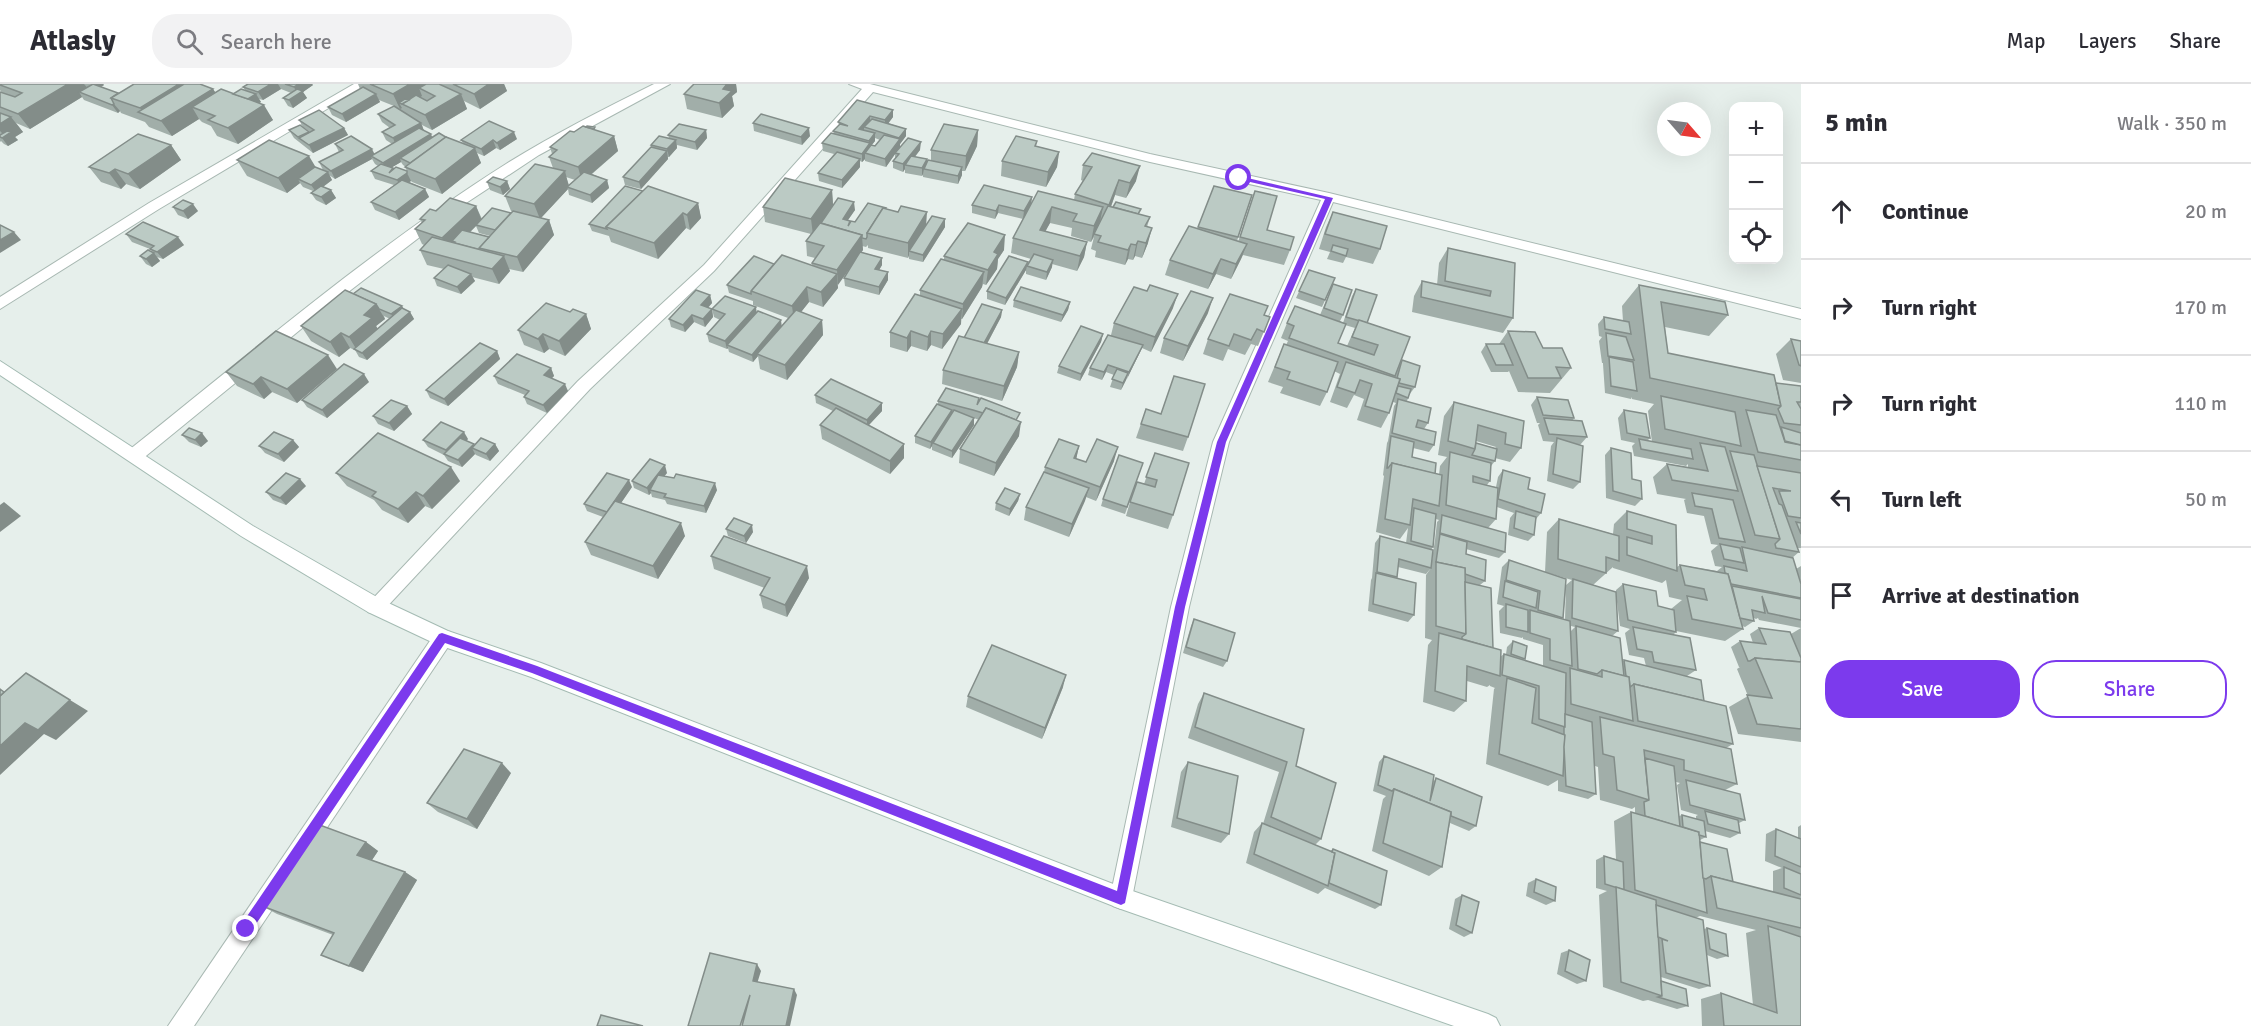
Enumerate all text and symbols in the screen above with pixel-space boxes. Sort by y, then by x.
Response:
search box [152,14,572,68]
text: Atlasly [30,24,116,58]
icon: search [173,25,206,58]
text: Search here [221,28,332,55]
text: Map [2007,28,2045,54]
text: Layers [2078,28,2136,54]
text: Share [2169,28,2221,54]
north arrow [1657,102,1711,156]
map controls [1729,102,1783,264]
button: + [1729,102,1783,156]
text: 5 min [1825,107,1888,139]
text: Walk · 350 m [2117,111,2227,136]
button: − [1729,156,1783,210]
route start [1225,164,1251,190]
icon: ahead [1825,195,1858,228]
text: Continue [1882,198,1969,225]
text: 20 m [2185,199,2227,224]
button: locate [1729,210,1783,264]
icon: right [1825,291,1858,324]
text: Turn right [1882,294,1977,321]
text: 170 m [2174,295,2227,320]
icon: right [1825,387,1858,420]
text: Turn right [1882,390,1977,417]
text: 110 m [2174,391,2227,416]
icon: left [1825,483,1858,516]
text: Turn left [1882,486,1962,513]
text: 50 m [2185,487,2227,512]
icon: arrive [1825,579,1858,612]
text: Arrive at destination [1882,582,2079,609]
button: Save [1825,660,2020,718]
button: Share [2032,660,2227,718]
route end [232,915,258,941]

